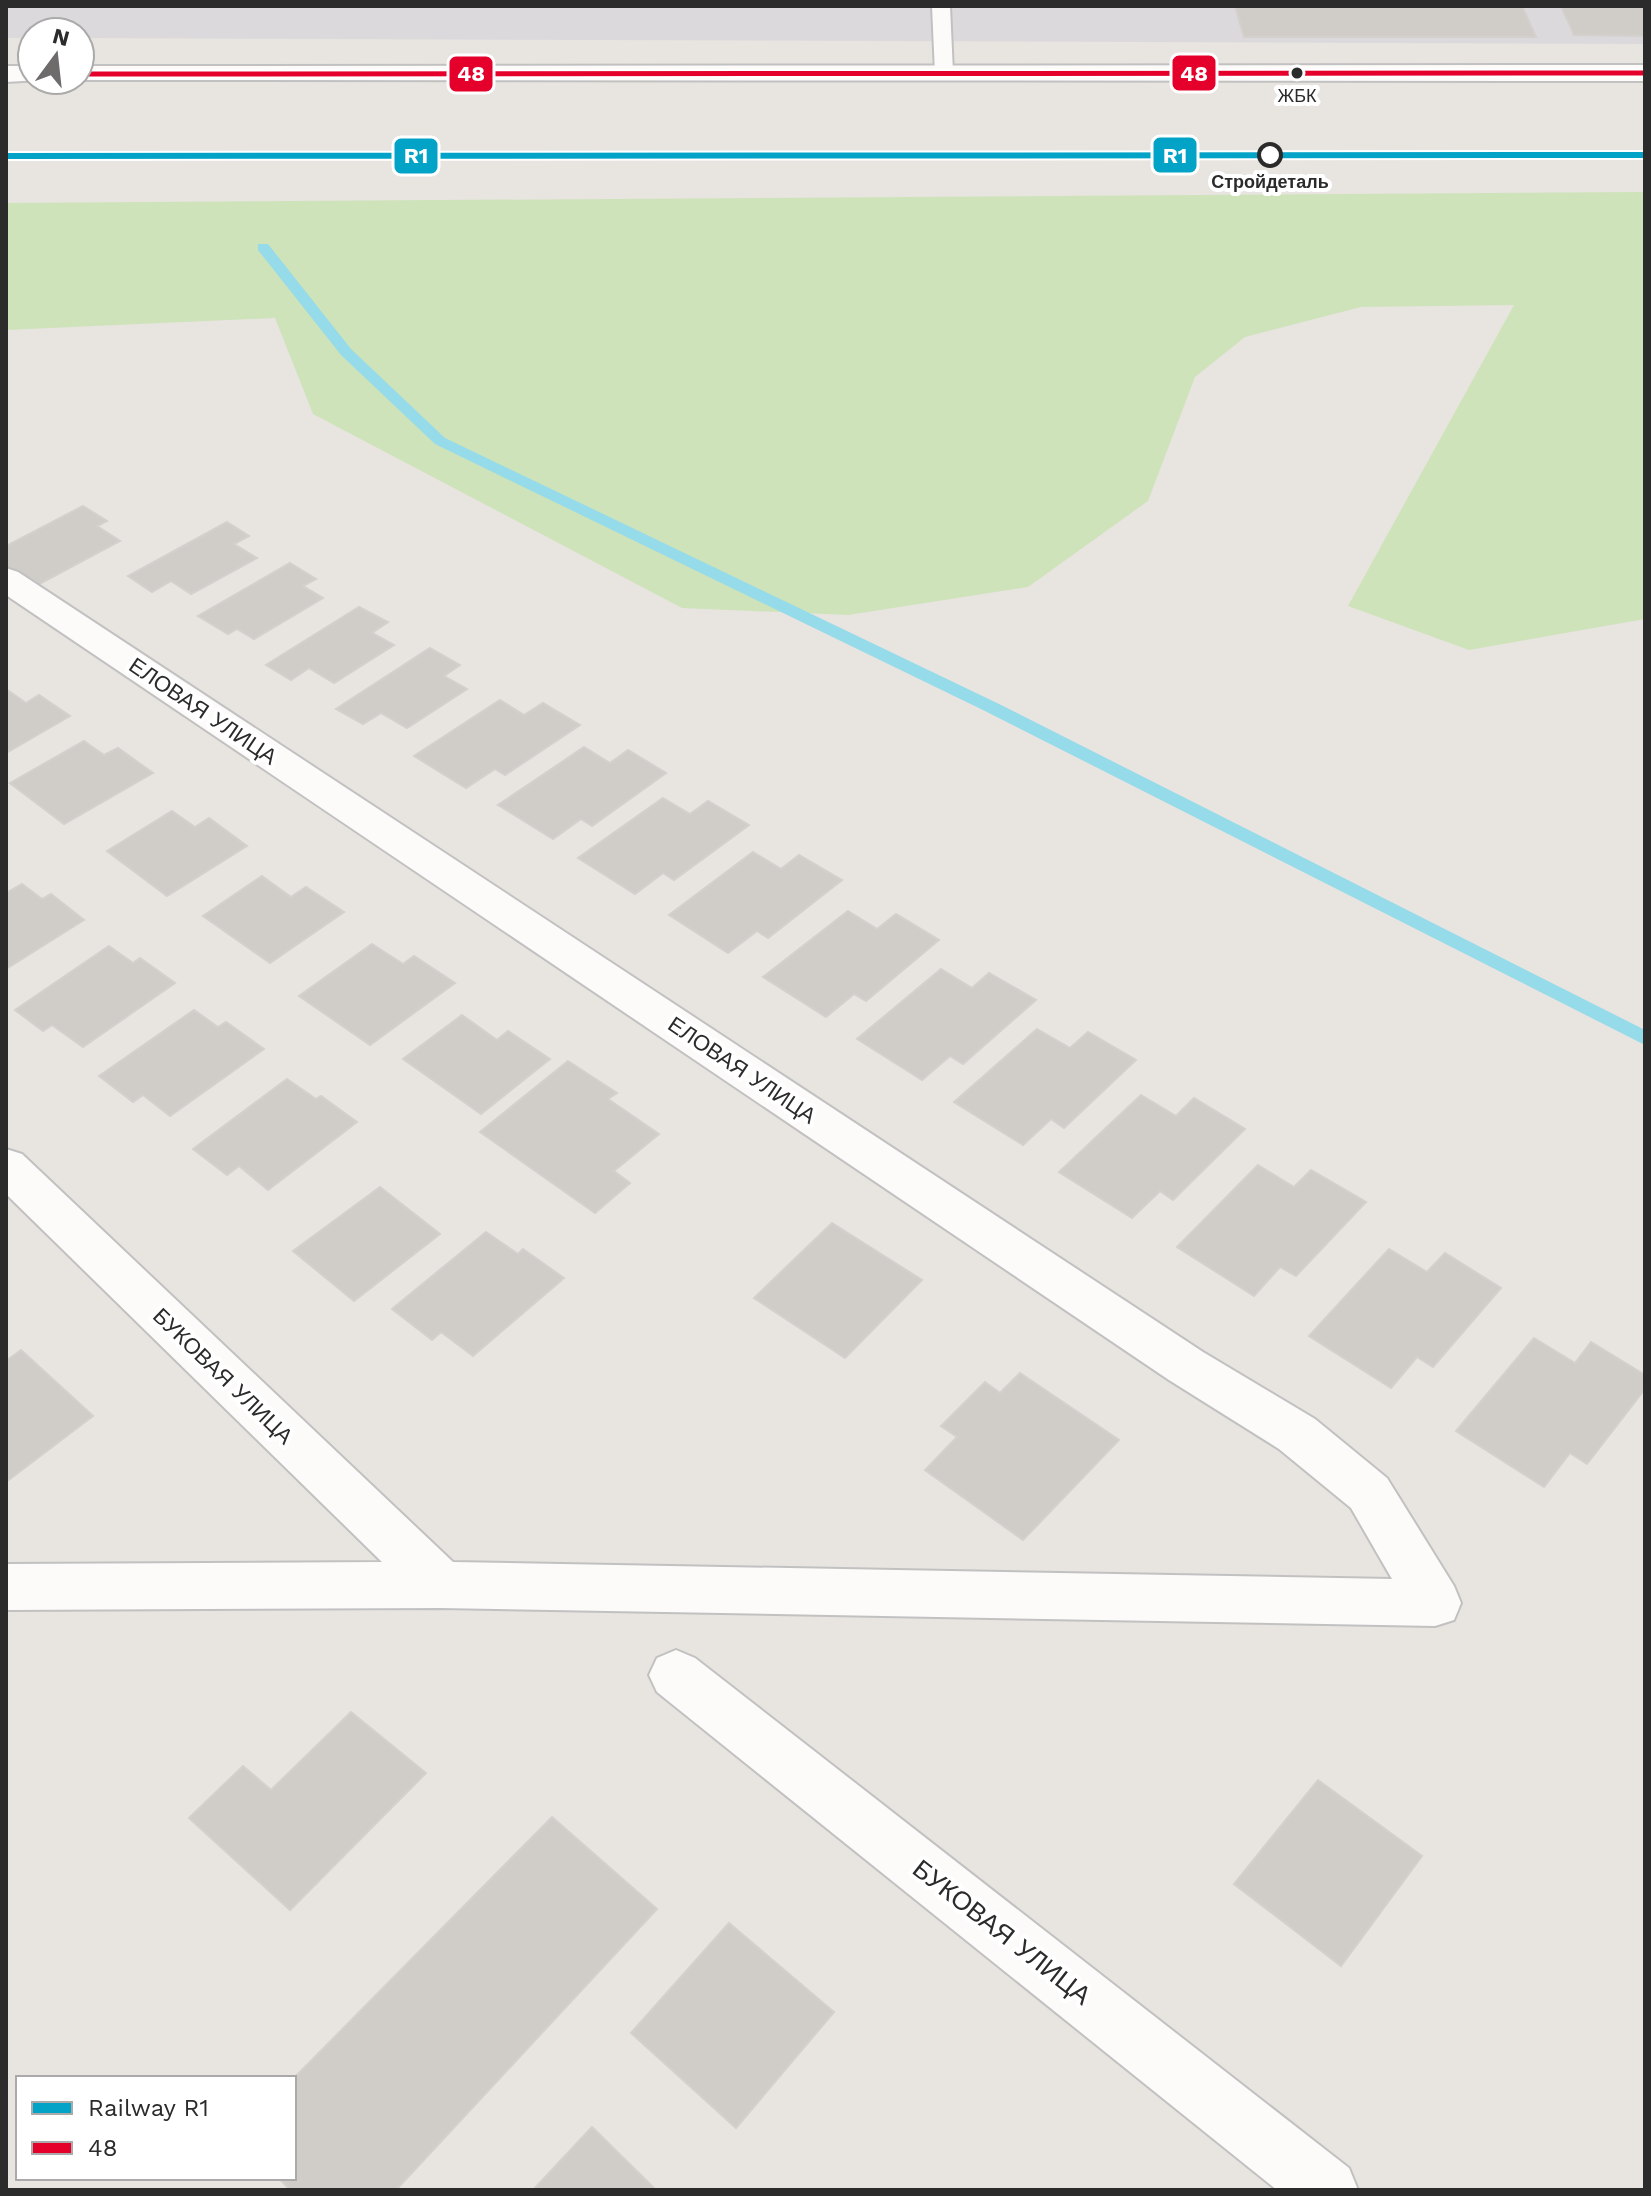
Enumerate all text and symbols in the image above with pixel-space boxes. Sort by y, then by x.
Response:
north arrow [16,16,96,96]
text: N [50,23,72,51]
line badge: 48 [1171,54,1217,92]
line badge: 48 [448,55,494,93]
text: 48 [457,61,485,86]
text: 48 [1180,61,1208,86]
marker: ЖБК [1289,65,1305,81]
place label: ЖБК [1278,85,1317,106]
line badge: R1 [1152,136,1198,174]
line badge: R1 [393,137,439,175]
text: R1 [404,143,428,168]
text: R1 [1163,143,1187,168]
marker: Стройдеталь [1258,143,1282,167]
place label: Стройдеталь [1211,171,1329,192]
street label: ЕЛОВАЯ УЛИЦА [124,652,282,770]
street label: ЕЛОВАЯ УЛИЦА [663,1011,821,1129]
street label: БУКОВАЯ УЛИЦА [148,1303,298,1449]
street label: БУКОВАЯ УЛИЦА [907,1853,1097,2011]
legend [16,2076,296,2180]
text: Railway R1 [88,2094,209,2122]
text: 48 [88,2134,117,2162]

